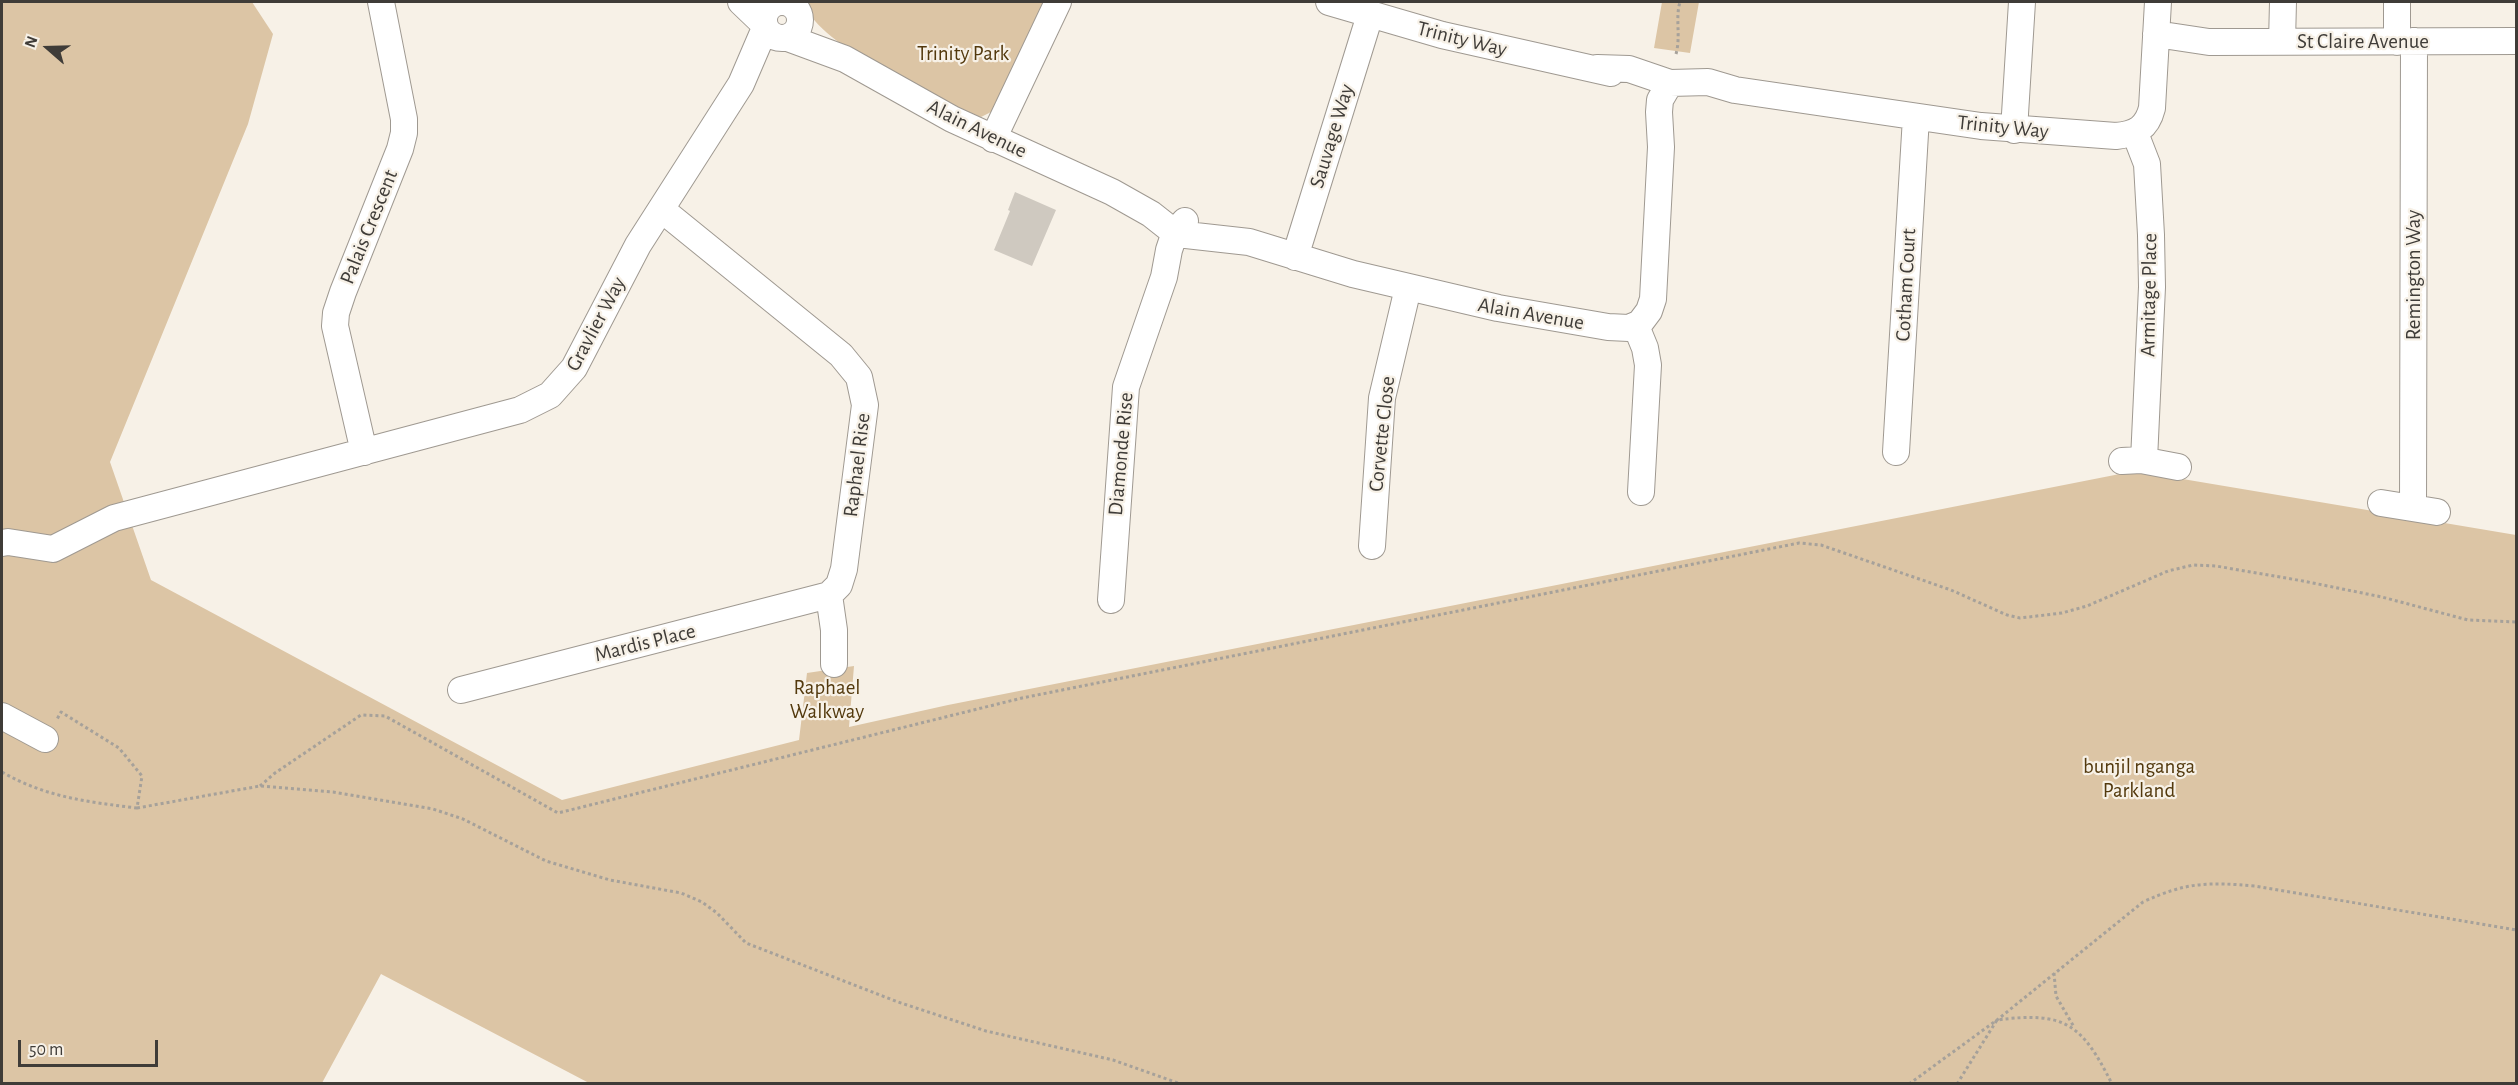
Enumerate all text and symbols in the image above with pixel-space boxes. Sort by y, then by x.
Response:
street label: Trinity Way [1414,16,1510,62]
north arrow [18,18,78,78]
street label: St Claire Avenue [2297,29,2429,55]
text: N [22,34,41,50]
park label: Trinity Park [917,41,1009,67]
street label: Sauvage Way [1304,81,1360,191]
street label: Alain Avenue [923,94,1031,164]
street label: Trinity Way [1956,110,2050,144]
street label: Palais Crescent [335,166,403,288]
street label: Remington Way [2401,210,2427,340]
street label: Cotham Court [1890,228,1922,342]
street label: Armitage Place [2135,233,2163,357]
street label: Gravlier Way [561,272,631,376]
street label: Alain Avenue [1476,292,1586,336]
street label: Corvette Close [1363,375,1401,493]
street label: Diamonde Rise [1103,391,1139,517]
street label: Raphael Rise [838,411,876,519]
street label: Mardis Place [592,618,698,668]
park label: Raphael Walkway [790,675,864,725]
park label: bunjil nganga Parkland [2083,754,2195,804]
scale bar [21,1028,160,1066]
text: 50 m [29,1041,63,1059]

